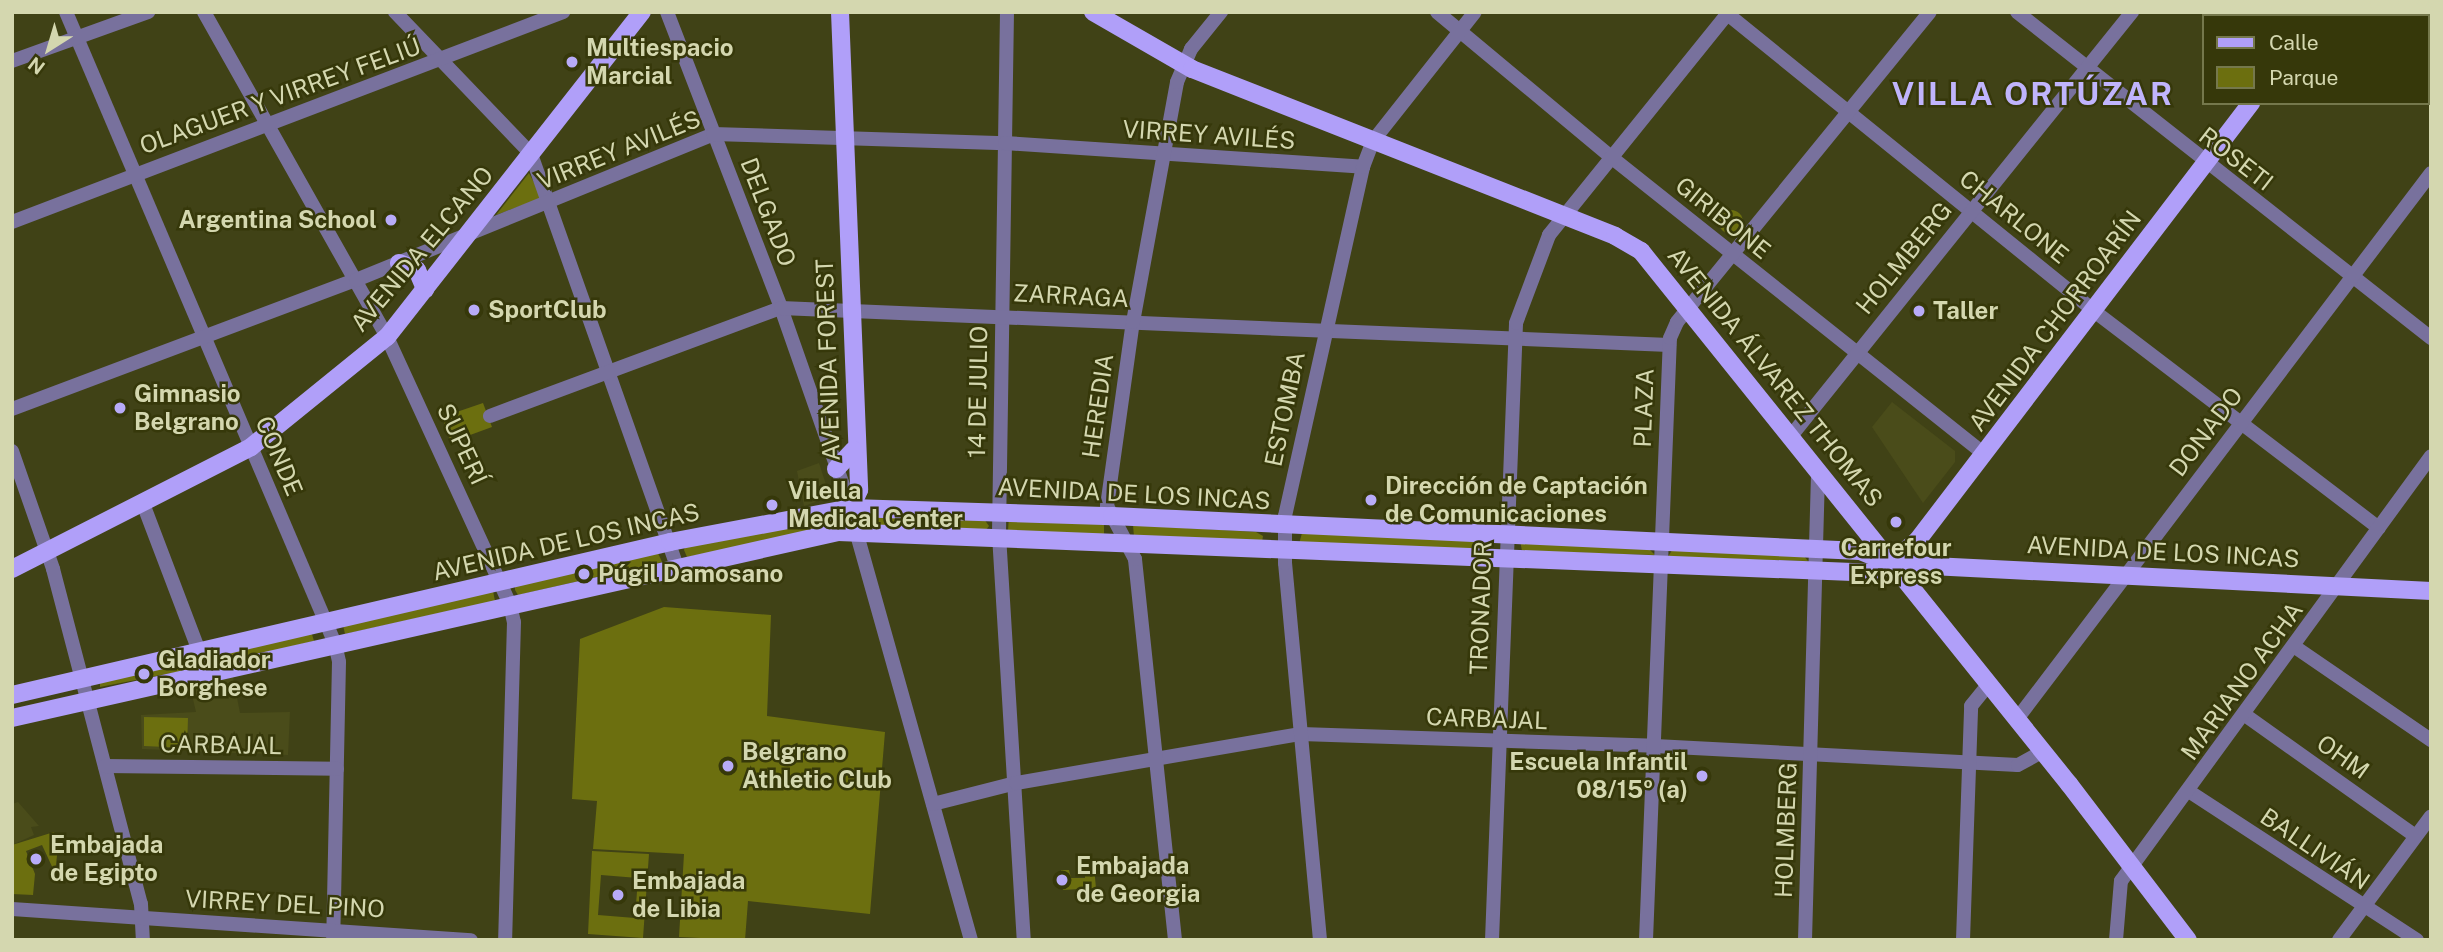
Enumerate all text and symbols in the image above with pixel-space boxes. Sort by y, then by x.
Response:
north arrow [14,14,84,84]
legend [2202,14,2429,105]
text: Calle [2269,30,2319,55]
street label: OLAGUER Y VIRREY FELIÚ [135,32,425,160]
place label: Multiespacio Marcial [586,34,734,90]
text: N [24,53,49,79]
marker: Multiespacio Marcial [564,54,580,70]
text: Parque [2269,65,2338,90]
district label: VILLA ORTÚZAR [1893,75,2173,113]
street label: VIRREY AVILÉS [533,104,705,196]
street label: VIRREY AVILÉS [1122,115,1296,155]
street label: ROSETI [2193,121,2279,197]
street label: DELGADO [734,154,802,270]
street label: AVENIDA ELCANO [345,161,499,337]
street label: CHARLONE [1954,164,2074,270]
street label: GIRIBONE [1670,171,1776,265]
street label: HOLMBERG [1850,196,1958,320]
street label: AVENIDA CHORROARÍN [1963,205,2147,437]
place label: Argentina School [179,206,377,234]
marker: Argentina School [383,212,399,228]
street label: AVENIDA ÁLVAREZ THOMAS [1661,241,1889,513]
street label: AVENIDA FOREST [810,258,846,462]
street label: ZARRAGA [1012,279,1130,313]
place label: SportClub [488,296,607,324]
place label: Taller [1933,297,1998,325]
marker: SportClub [466,302,482,318]
marker: Taller [1911,303,1927,319]
street label: 14 DE JULIO [962,326,994,458]
street label: ESTOMBA [1259,349,1311,469]
street label: HEREDIA [1076,352,1120,460]
street label: PLAZA [1628,368,1660,448]
place label: Gimnasio Belgrano [134,380,241,436]
street label: DONADO [2163,382,2249,482]
street label: SUPERÍ [431,399,493,489]
marker: Gimnasio Belgrano [112,400,128,416]
street label: CONDE [249,412,309,500]
street label: AVENIDA DE LOS INCAS [997,472,1271,516]
place label: Dirección de Captación de Comunicaciones [1385,472,1648,528]
place label: Vilella Medical Center [788,477,963,533]
marker: Dirección de Captación de Comunicaciones [1363,492,1379,508]
marker: Vilella Medical Center [762,495,782,515]
street label: AVENIDA DE LOS INCAS [430,497,702,587]
marker: Carrefour Express [1888,514,1904,530]
street label: AVENIDA DE LOS INCAS [2026,530,2300,574]
place label: Carrefour Express [1840,534,1952,590]
street label: TRONADOR [1464,541,1498,675]
place label: Púgil Damosano [598,560,783,588]
marker: Púgil Damosano [576,566,592,582]
street label: MARIANO ACHA [2175,596,2309,766]
place label: Gladiador Borghese [158,646,271,702]
marker: Gladiador Borghese [136,666,152,682]
street label: CARBAJAL [1426,702,1548,736]
street label: OHM [2311,729,2375,785]
street label: CARBAJAL [160,730,282,760]
place label: Belgrano Athletic Club [742,738,892,794]
place label: Escuela Infantil 08/15º (a) [1509,748,1688,804]
marker: Belgrano Athletic Club [720,758,736,774]
street label: HOLMBERG [1769,762,1803,898]
marker: Escuela Infantil 08/15º (a) [1694,768,1710,784]
street label: BALLIVIÁN [2255,802,2375,896]
place label: Embajada de Egipto [50,831,163,887]
marker: Embajada de Egipto [28,851,44,867]
place label: Embajada de Georgia [1076,852,1201,908]
place label: Embajada de Libia [632,867,745,923]
marker: Embajada de Georgia [1054,872,1070,888]
street label: VIRREY DEL PINO [184,884,386,924]
marker: Embajada de Libia [610,887,626,903]

